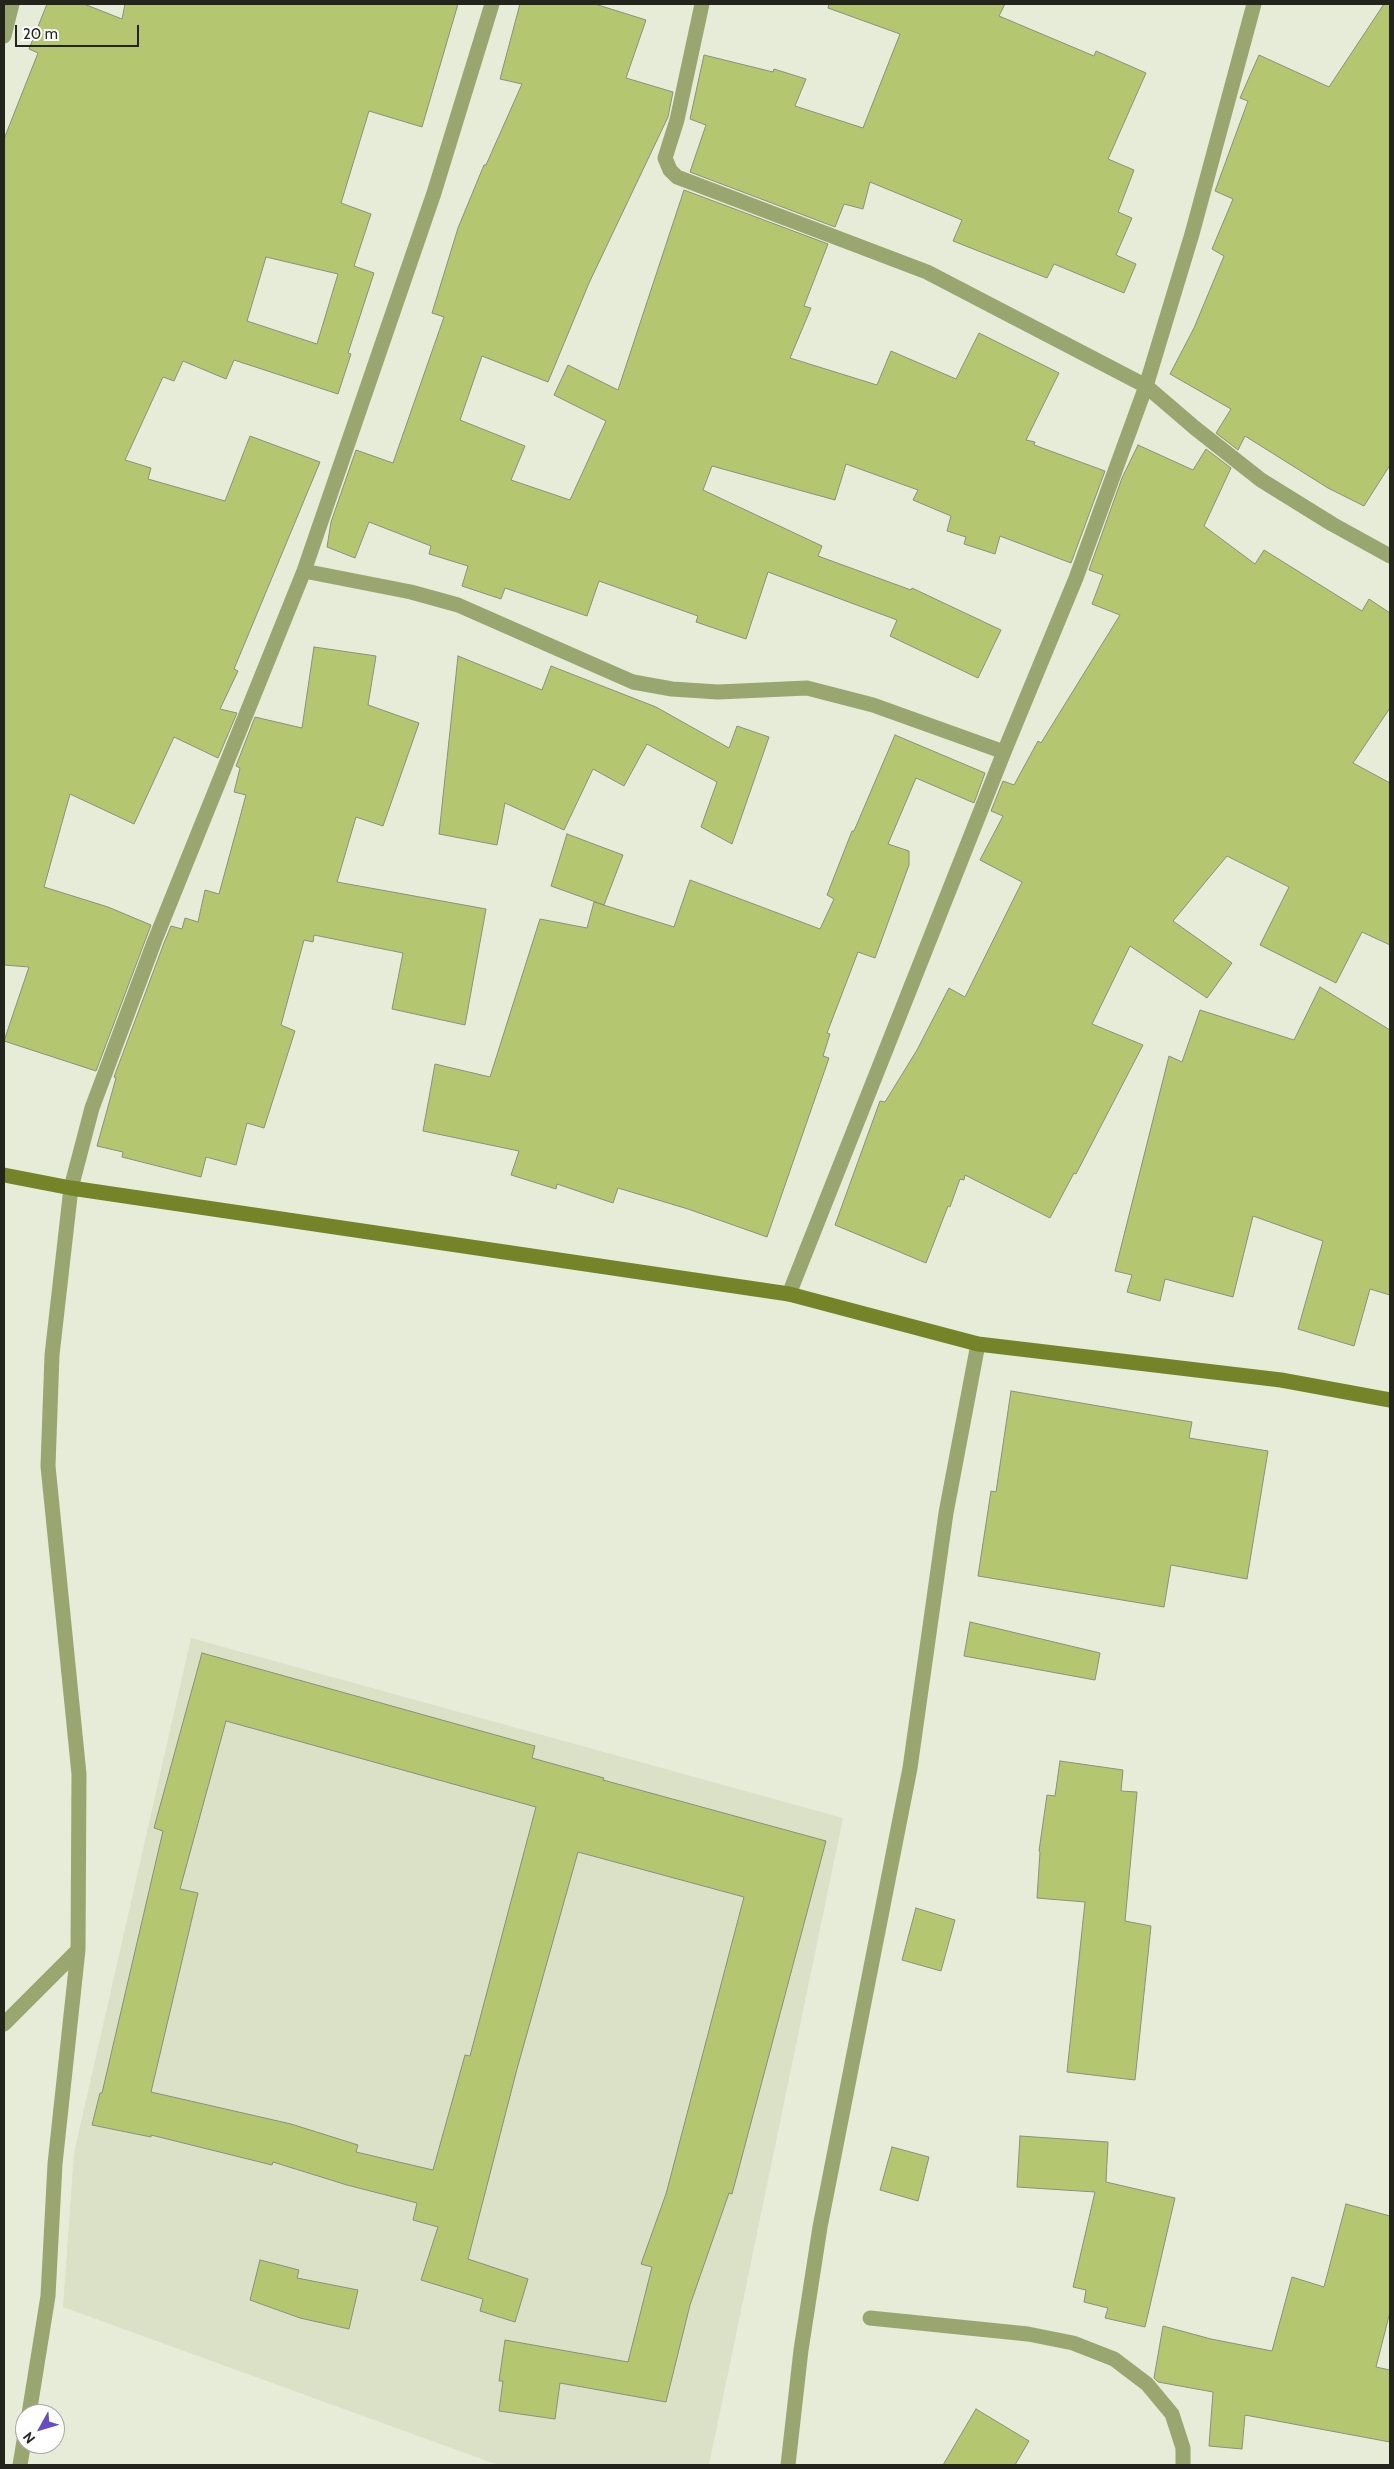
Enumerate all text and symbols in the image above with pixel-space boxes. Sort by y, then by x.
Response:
scale bar [18,15,141,47]
text: 20 m [23,25,58,43]
north arrow [15,2404,65,2454]
text: N [19,2428,39,2447]

